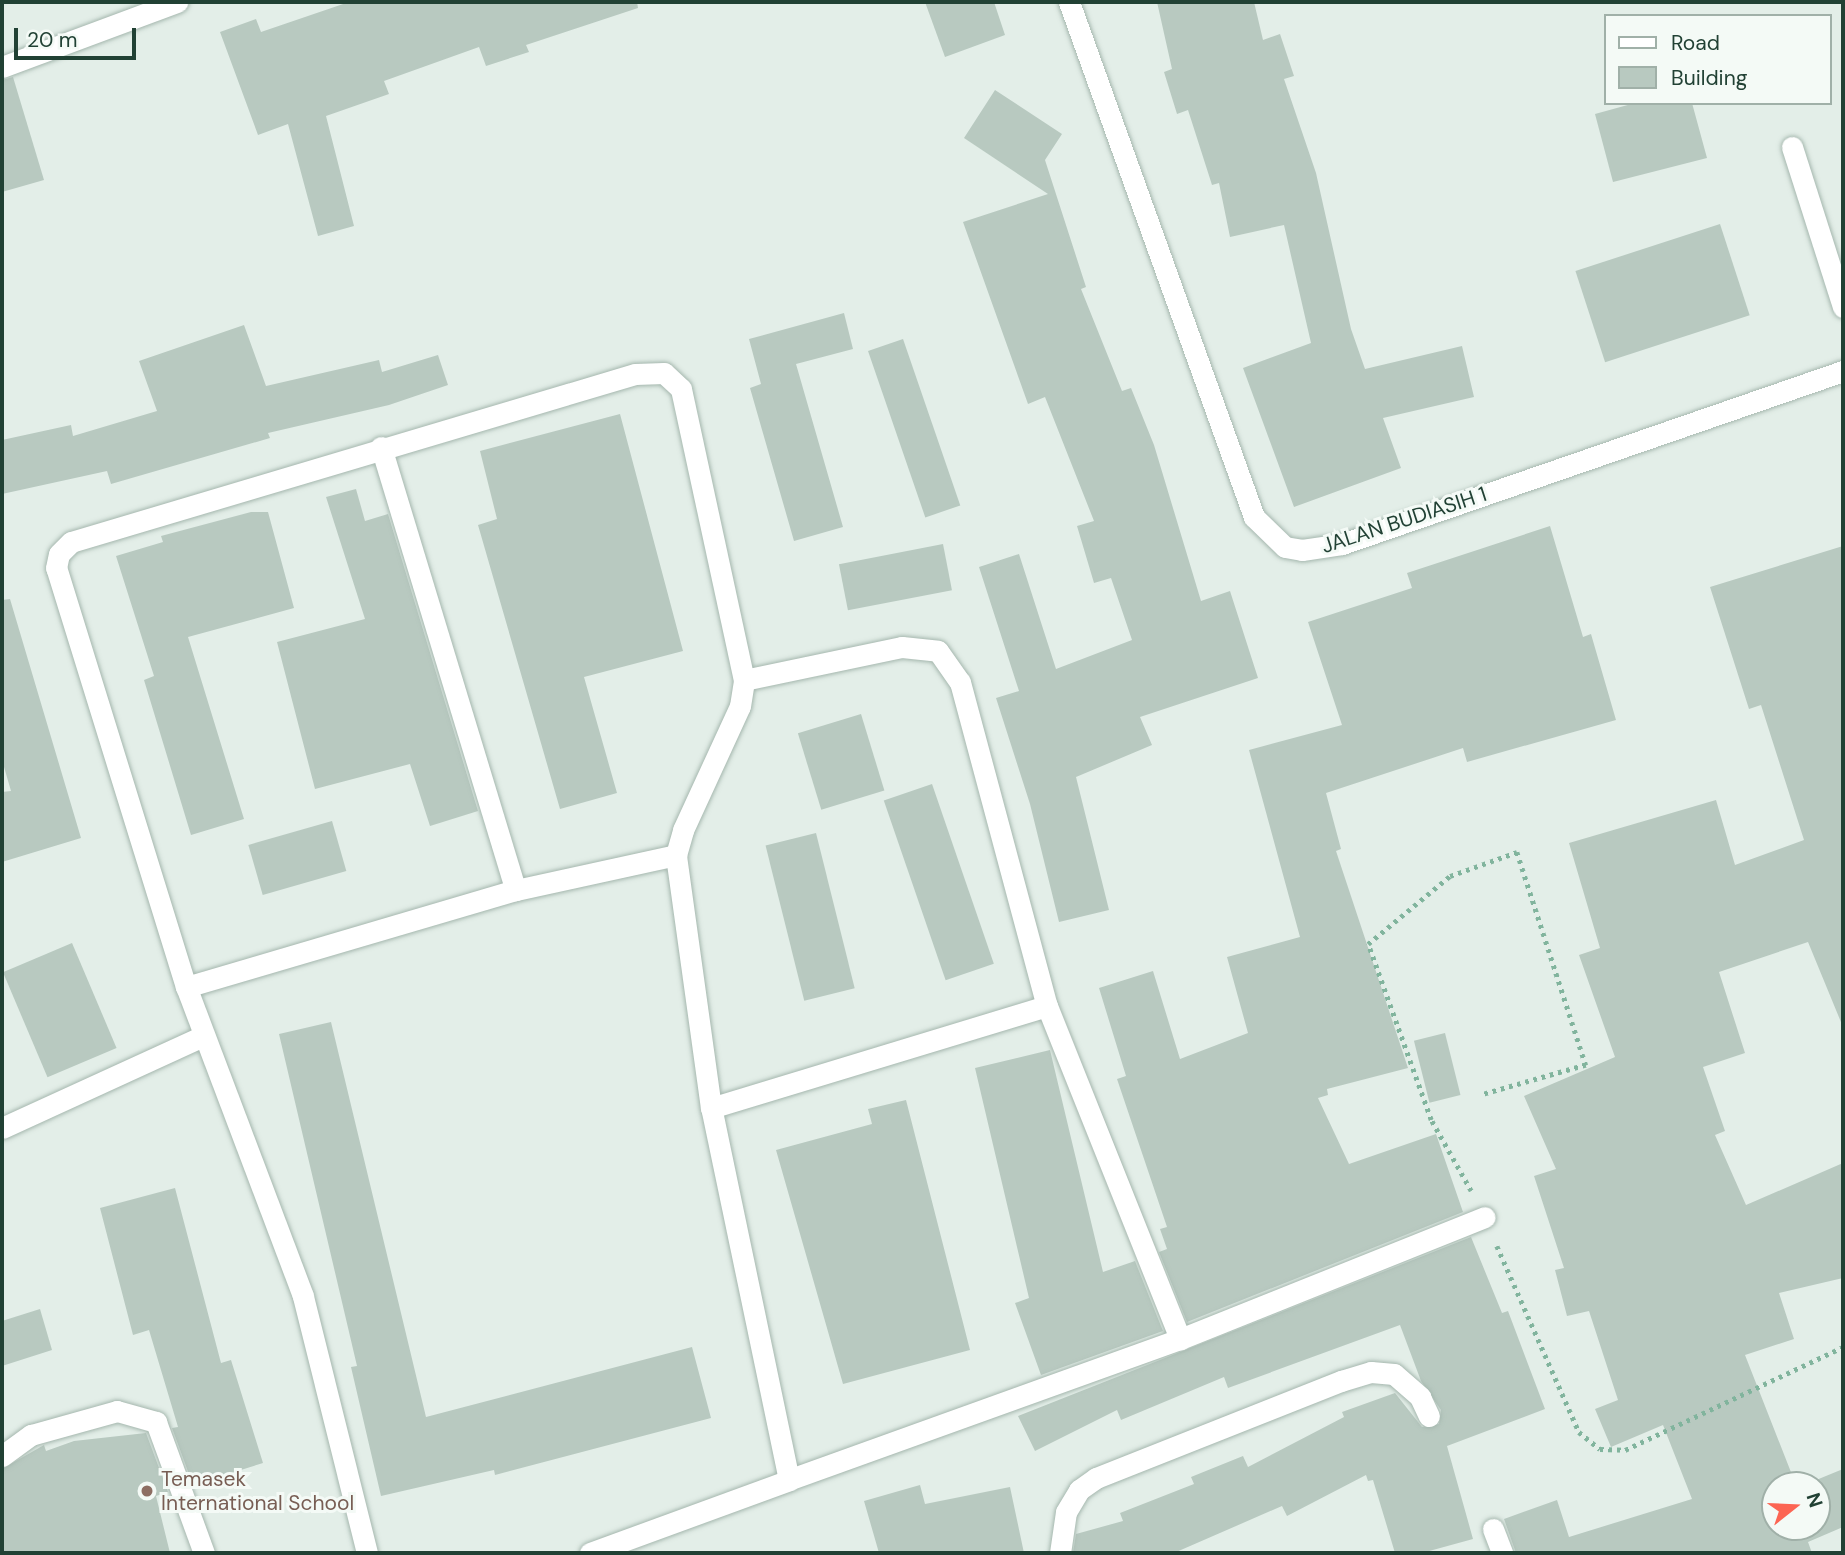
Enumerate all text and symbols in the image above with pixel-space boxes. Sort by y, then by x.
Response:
scale bar [18,14,140,58]
legend [1604,14,1831,105]
text: 20 m [27,26,78,54]
text: Road [1671,29,1720,57]
text: Building [1671,64,1747,92]
street label: JALAN BUDIASIH 1 [1318,481,1490,559]
place label: Temasek International School [161,1466,354,1516]
north arrow [1761,1471,1831,1541]
marker: Temasek International School [139,1483,155,1499]
text: N [1801,1490,1829,1510]

